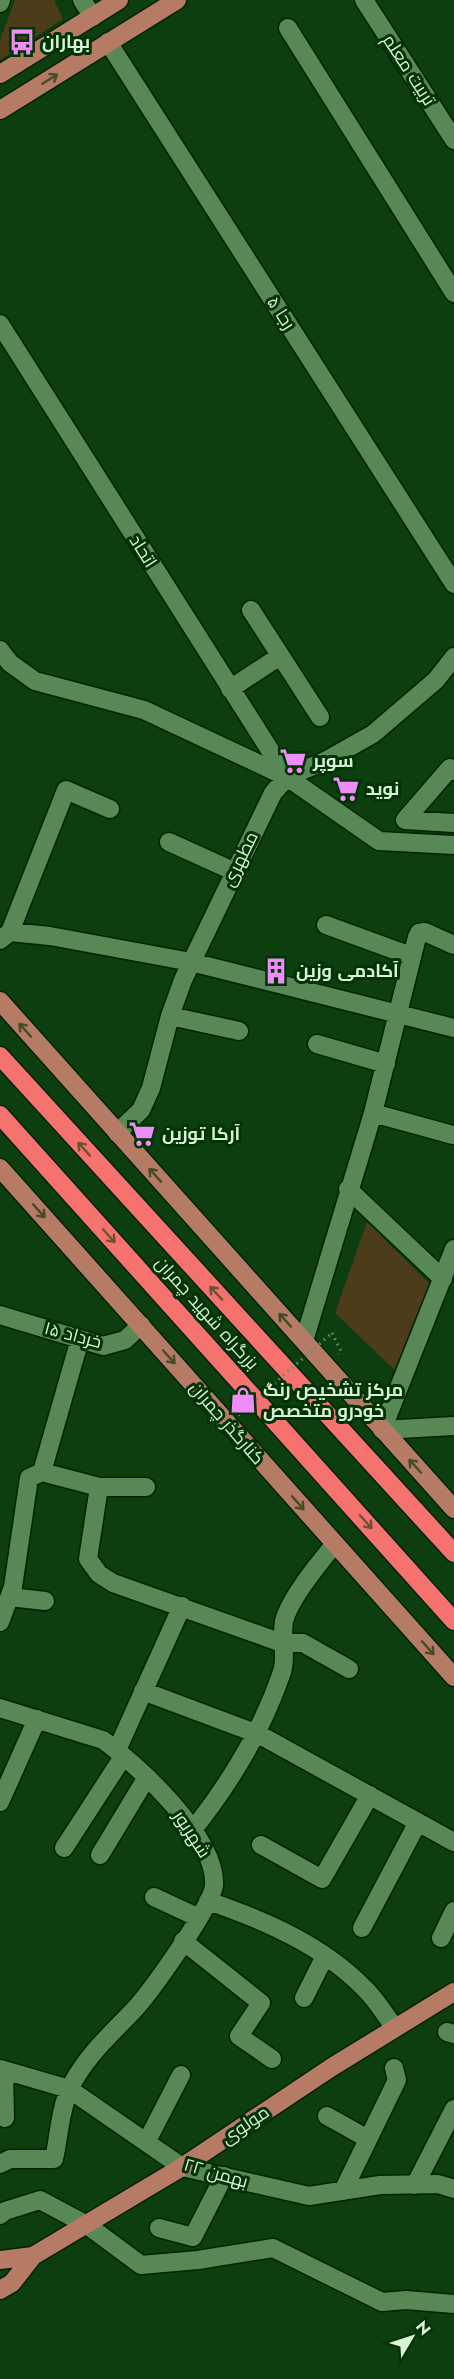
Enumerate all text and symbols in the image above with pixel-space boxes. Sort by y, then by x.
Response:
bus stop icon: بهاران [7,27,37,57]
place label: بهاران [42,29,90,55]
street label: تربیت معلم [376,29,442,111]
one-way arrow [41,73,58,85]
street label: رجا ۵ [260,291,302,335]
street label: اتحاد [123,529,163,573]
supermarket icon: سوپر [278,746,308,776]
place label: سوپر [312,748,354,774]
supermarket icon: نوید [331,774,361,804]
place label: نوید [366,776,399,802]
street label: مطهری [216,827,264,891]
building icon: آکادمی وزین [261,956,291,986]
place label: آکادمی وزین [296,958,399,984]
one-way arrow [18,1022,32,1037]
supermarket icon: آرکا توزین [127,1119,157,1149]
place label: آرکا توزین [162,1121,241,1147]
one-way arrow [77,1142,91,1157]
one-way arrow [148,1168,162,1183]
one-way arrow [32,1203,46,1218]
one-way arrow [102,1229,116,1244]
street label: بزرگراه شهید چمران [149,1251,265,1375]
one-way arrow [209,1286,223,1301]
one-way arrow [278,1313,292,1328]
street label: ۱۵ خرداد [41,1315,105,1355]
one-way arrow [162,1349,176,1364]
street label: کنارگذر چمران [183,1376,271,1470]
place label: مرکز تشخیص رنگ خودرو متخصص [263,1377,403,1424]
shop icon: مرکز تشخیص رنگ خودرو متخصص [228,1385,258,1415]
one-way arrow [408,1459,422,1474]
one-way arrow [291,1495,305,1510]
one-way arrow [359,1514,373,1529]
one-way arrow [421,1641,435,1656]
street label: شهریور [166,1804,217,1863]
street label: مولوی [216,2099,274,2151]
street label: ۲۲ بهمن [181,2151,251,2195]
north arrow [382,2307,442,2367]
text: N [410,2316,436,2340]

